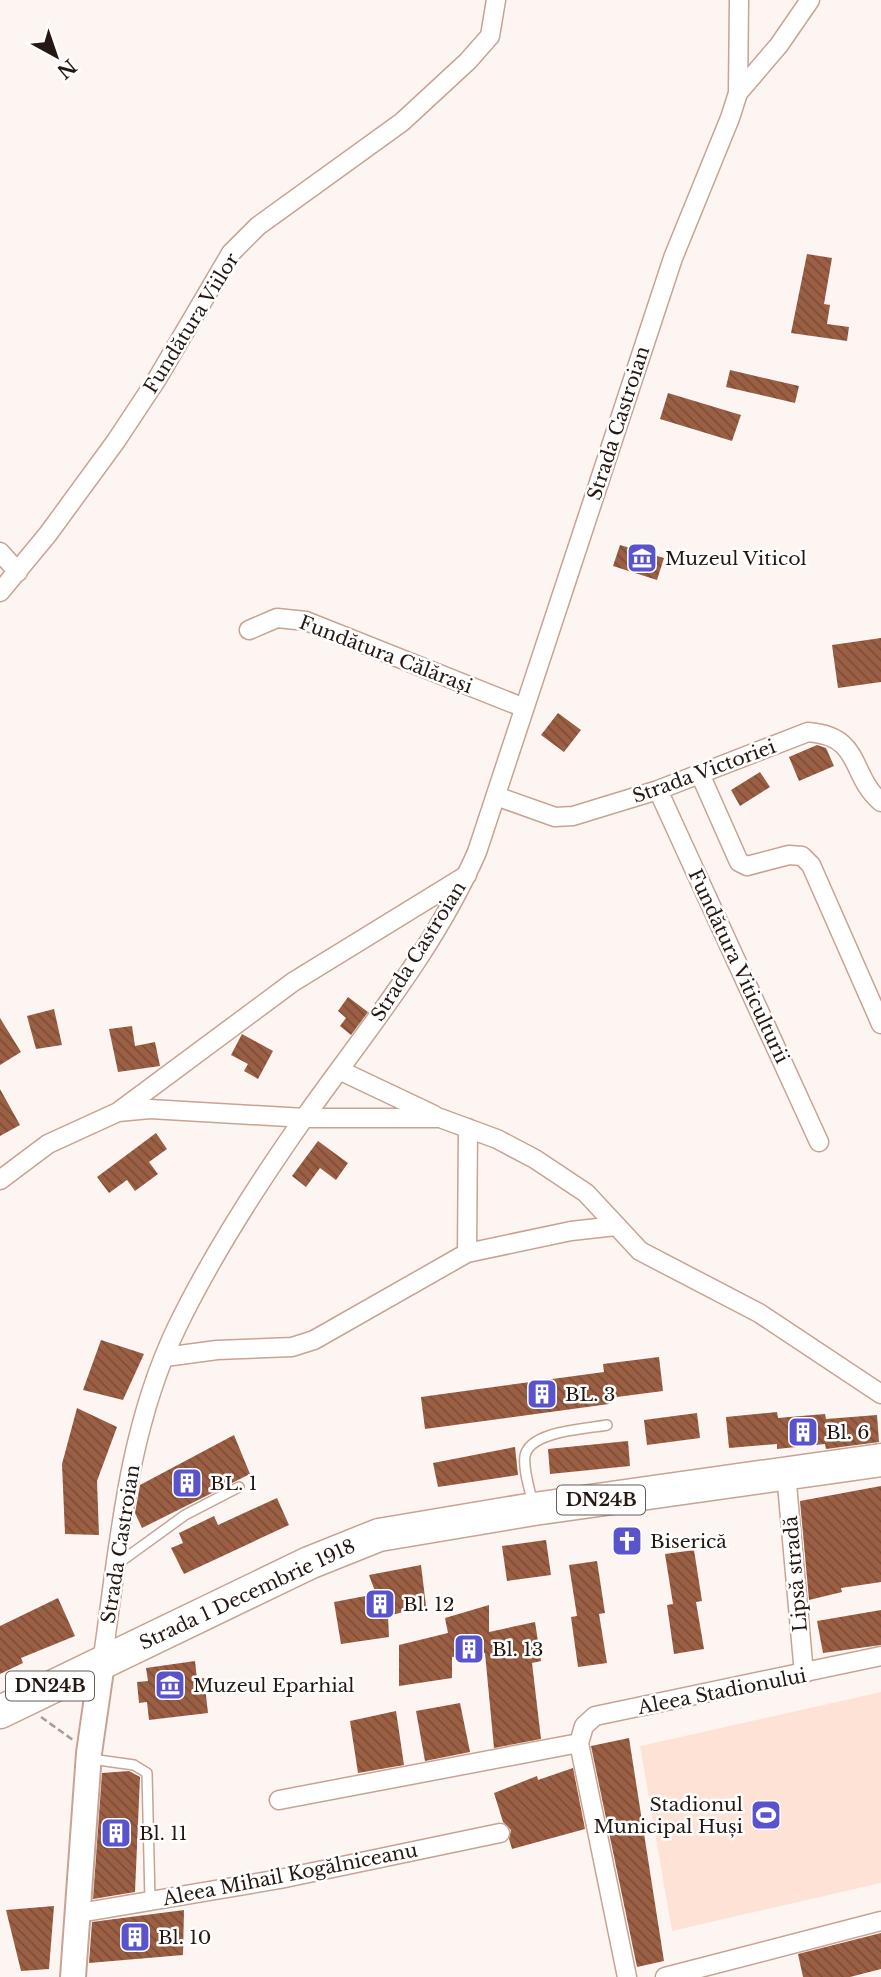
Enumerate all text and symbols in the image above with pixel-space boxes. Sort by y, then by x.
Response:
north arrow [21,21,91,91]
text: N [52,54,81,83]
street label: Fundătura Viilor [139,249,244,398]
street label: Strada Castroian [583,343,654,503]
museum icon: Muzeul Viticol [625,541,659,575]
place label: Muzeul Viticol [665,547,807,570]
street label: Fundătura Călărași [296,611,476,698]
street label: Strada Victoriei [629,735,779,808]
street label: Fundătura Viticulturii [683,865,794,1067]
street label: Strada Castroian [366,877,471,1025]
building icon: BL. 3 [525,1377,559,1411]
place label: BL. 3 [565,1383,615,1406]
building icon: Bl. 6 [786,1415,820,1449]
place label: Bl. 6 [826,1421,869,1444]
street label: Strada Castroian [97,1463,144,1625]
building icon: BL. 1 [170,1466,204,1500]
place label: BL. 1 [210,1472,257,1495]
road number: DN24B [557,1485,645,1514]
street label: Lipsă stradă [779,1515,812,1633]
church icon: Biserică [610,1524,644,1558]
place label: Biserică [650,1530,727,1553]
street label: Strada 1 Decembrie 1918 [136,1534,359,1655]
building icon: Bl. 12 [363,1587,397,1621]
place label: Bl. 12 [403,1593,454,1616]
building icon: Bl. 13 [452,1632,486,1666]
place label: Bl. 13 [492,1638,543,1661]
street label: Aleea Stadionului [635,1664,809,1719]
museum icon: Muzeul Eparhial [153,1668,187,1702]
road number: DN24B [6,1672,94,1700]
place label: Muzeul Eparhial [193,1674,354,1697]
place label: Stadionul Municipal Huși [594,1793,744,1838]
sports icon: Stadionul Municipal Huși [749,1798,783,1832]
building icon: Bl. 11 [99,1816,133,1850]
place label: Bl. 11 [139,1822,187,1845]
street label: Aleea Mihail Kogălniceanu [160,1838,420,1911]
building icon: Bl. 10 [118,1920,152,1954]
place label: Bl. 10 [158,1926,211,1949]

